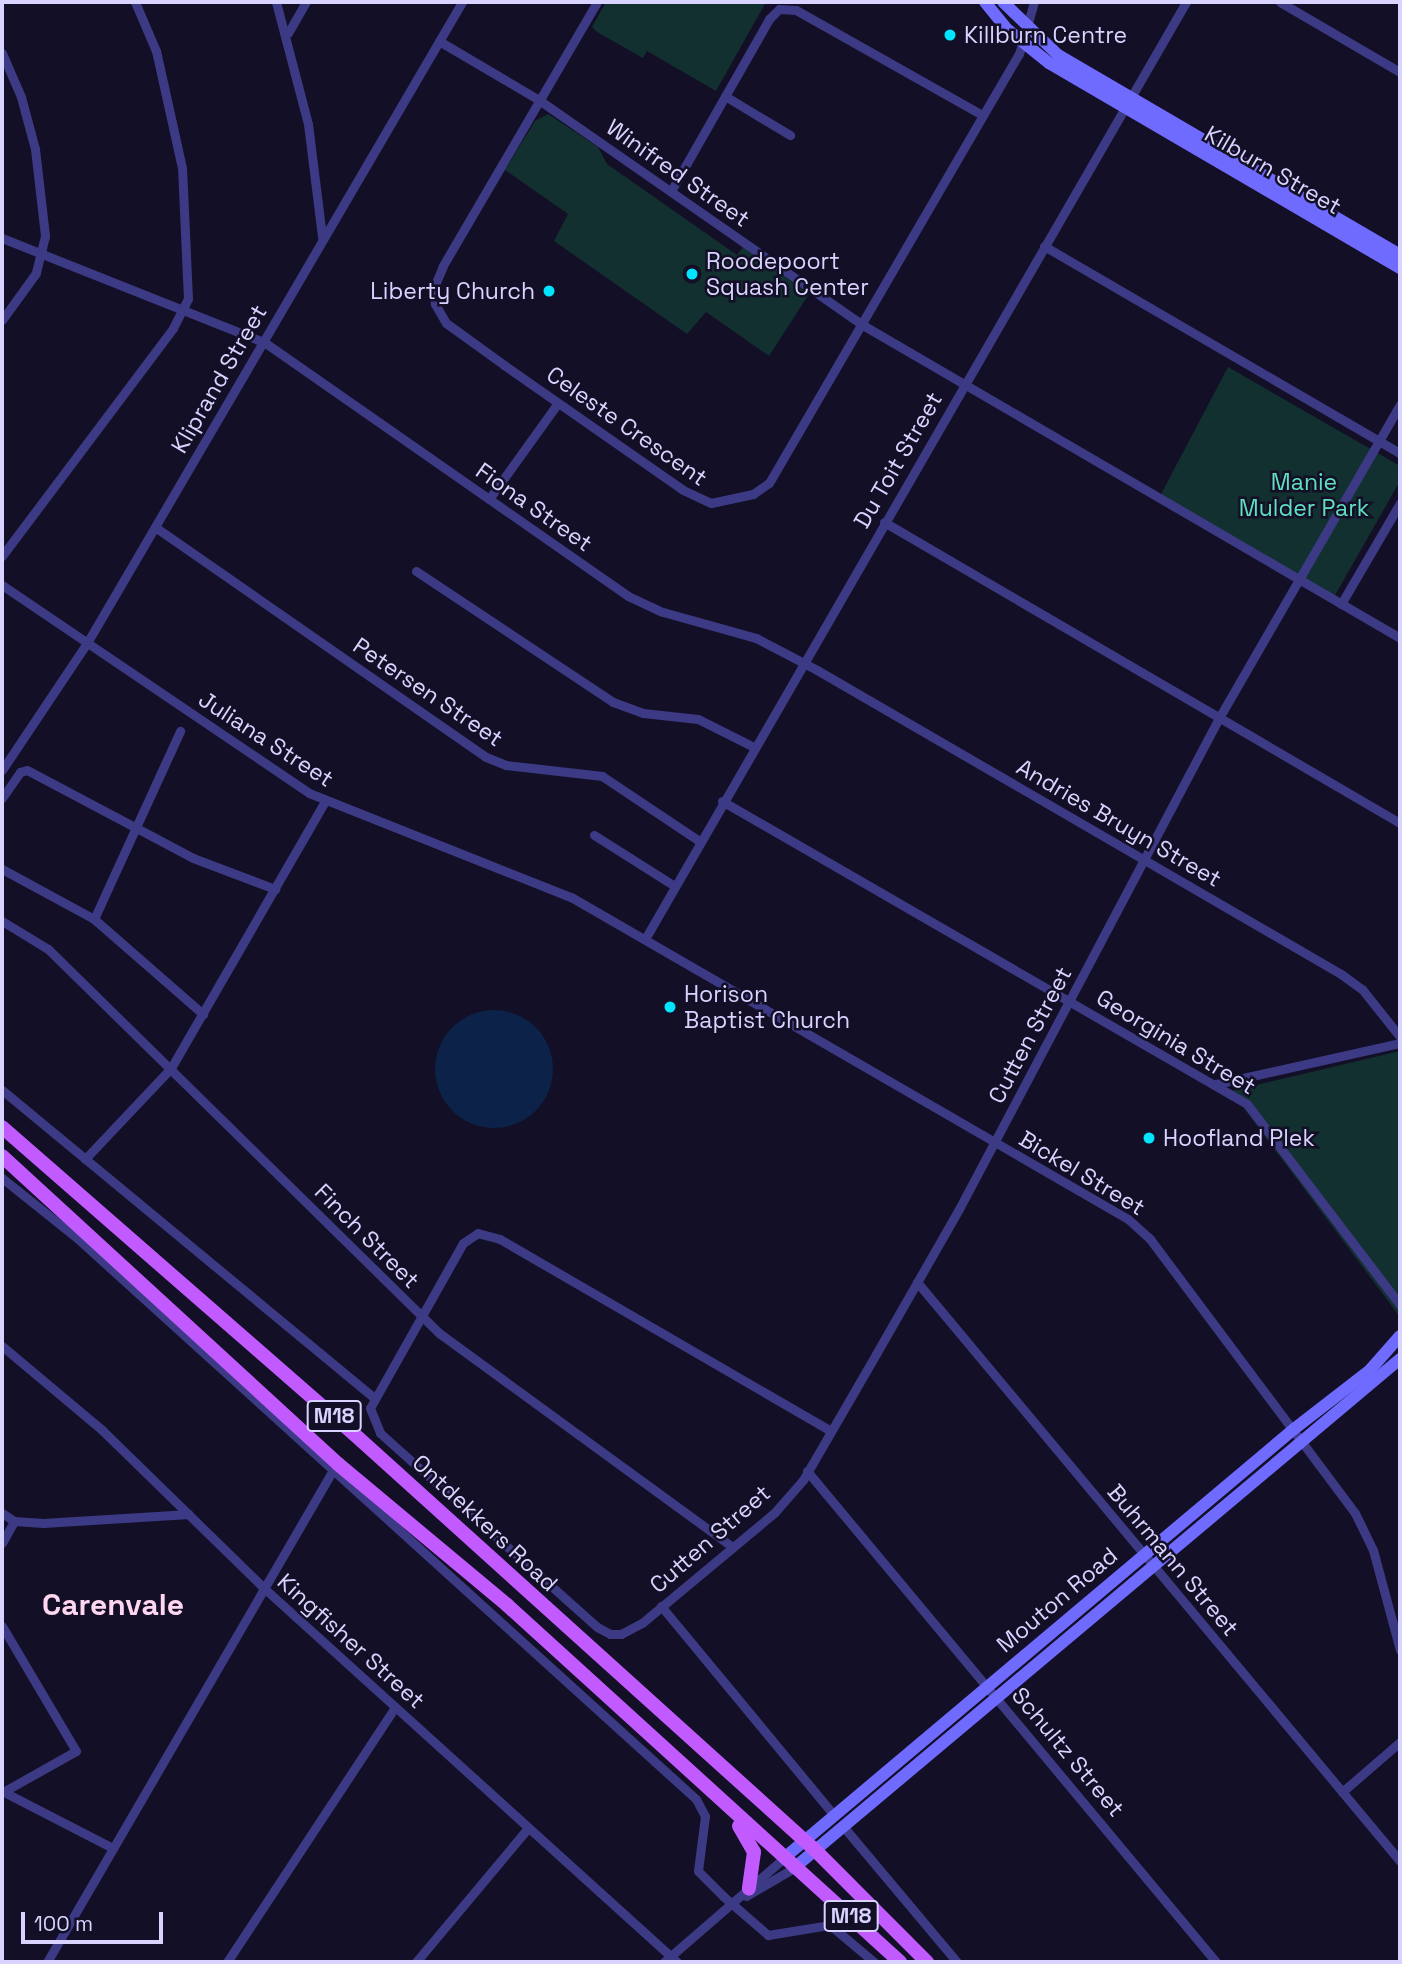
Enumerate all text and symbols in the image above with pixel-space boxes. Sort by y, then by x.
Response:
place label: Killburn Centre [964,21,1127,49]
marker: Killburn Centre [942,27,958,43]
street label: Winifred Street [601,113,755,233]
street label: Kilburn Street [1200,120,1346,220]
place label: Roodepoort Squash Center [706,247,869,301]
marker: Roodepoort Squash Center [684,266,700,282]
place label: Liberty Church [370,277,535,305]
marker: Liberty Church [541,283,557,299]
street label: Kliprand Street [165,300,273,458]
street label: Celeste Crescent [541,360,713,492]
street label: Du Toit Street [848,387,948,533]
street label: Fiona Street [470,457,598,557]
park label: Manie Mulder Park [1239,468,1369,522]
street label: Petersen Street [348,632,508,752]
street label: Juliana Street [193,685,339,793]
street label: Andries Bruyn Street [1012,753,1226,893]
street label: Cutten Street [982,962,1078,1108]
place label: Horison Baptist Church [684,980,850,1034]
street label: Georginia Street [1091,984,1261,1100]
marker: Horison Baptist Church [662,999,678,1015]
place label: Hoofland Plek [1163,1124,1315,1152]
street label: Bickel Street [1014,1125,1150,1221]
marker: Hoofland Plek [1141,1130,1157,1146]
street label: Finch Street [309,1178,425,1294]
road number: M18 [306,1398,362,1434]
street label: Ontdekkers Road [407,1449,563,1597]
street label: Cutten Street [644,1479,776,1599]
street label: Buhrmann Street [1102,1479,1244,1641]
street label: Mouton Road [991,1542,1123,1658]
street label: Kingfisher Street [272,1568,430,1714]
district label: Carenvale [42,1587,184,1623]
street label: Schultz Street [1006,1682,1130,1822]
scale bar [24,1898,166,1942]
road number: M18 [823,1898,879,1934]
text: 100 m [34,1910,93,1937]

